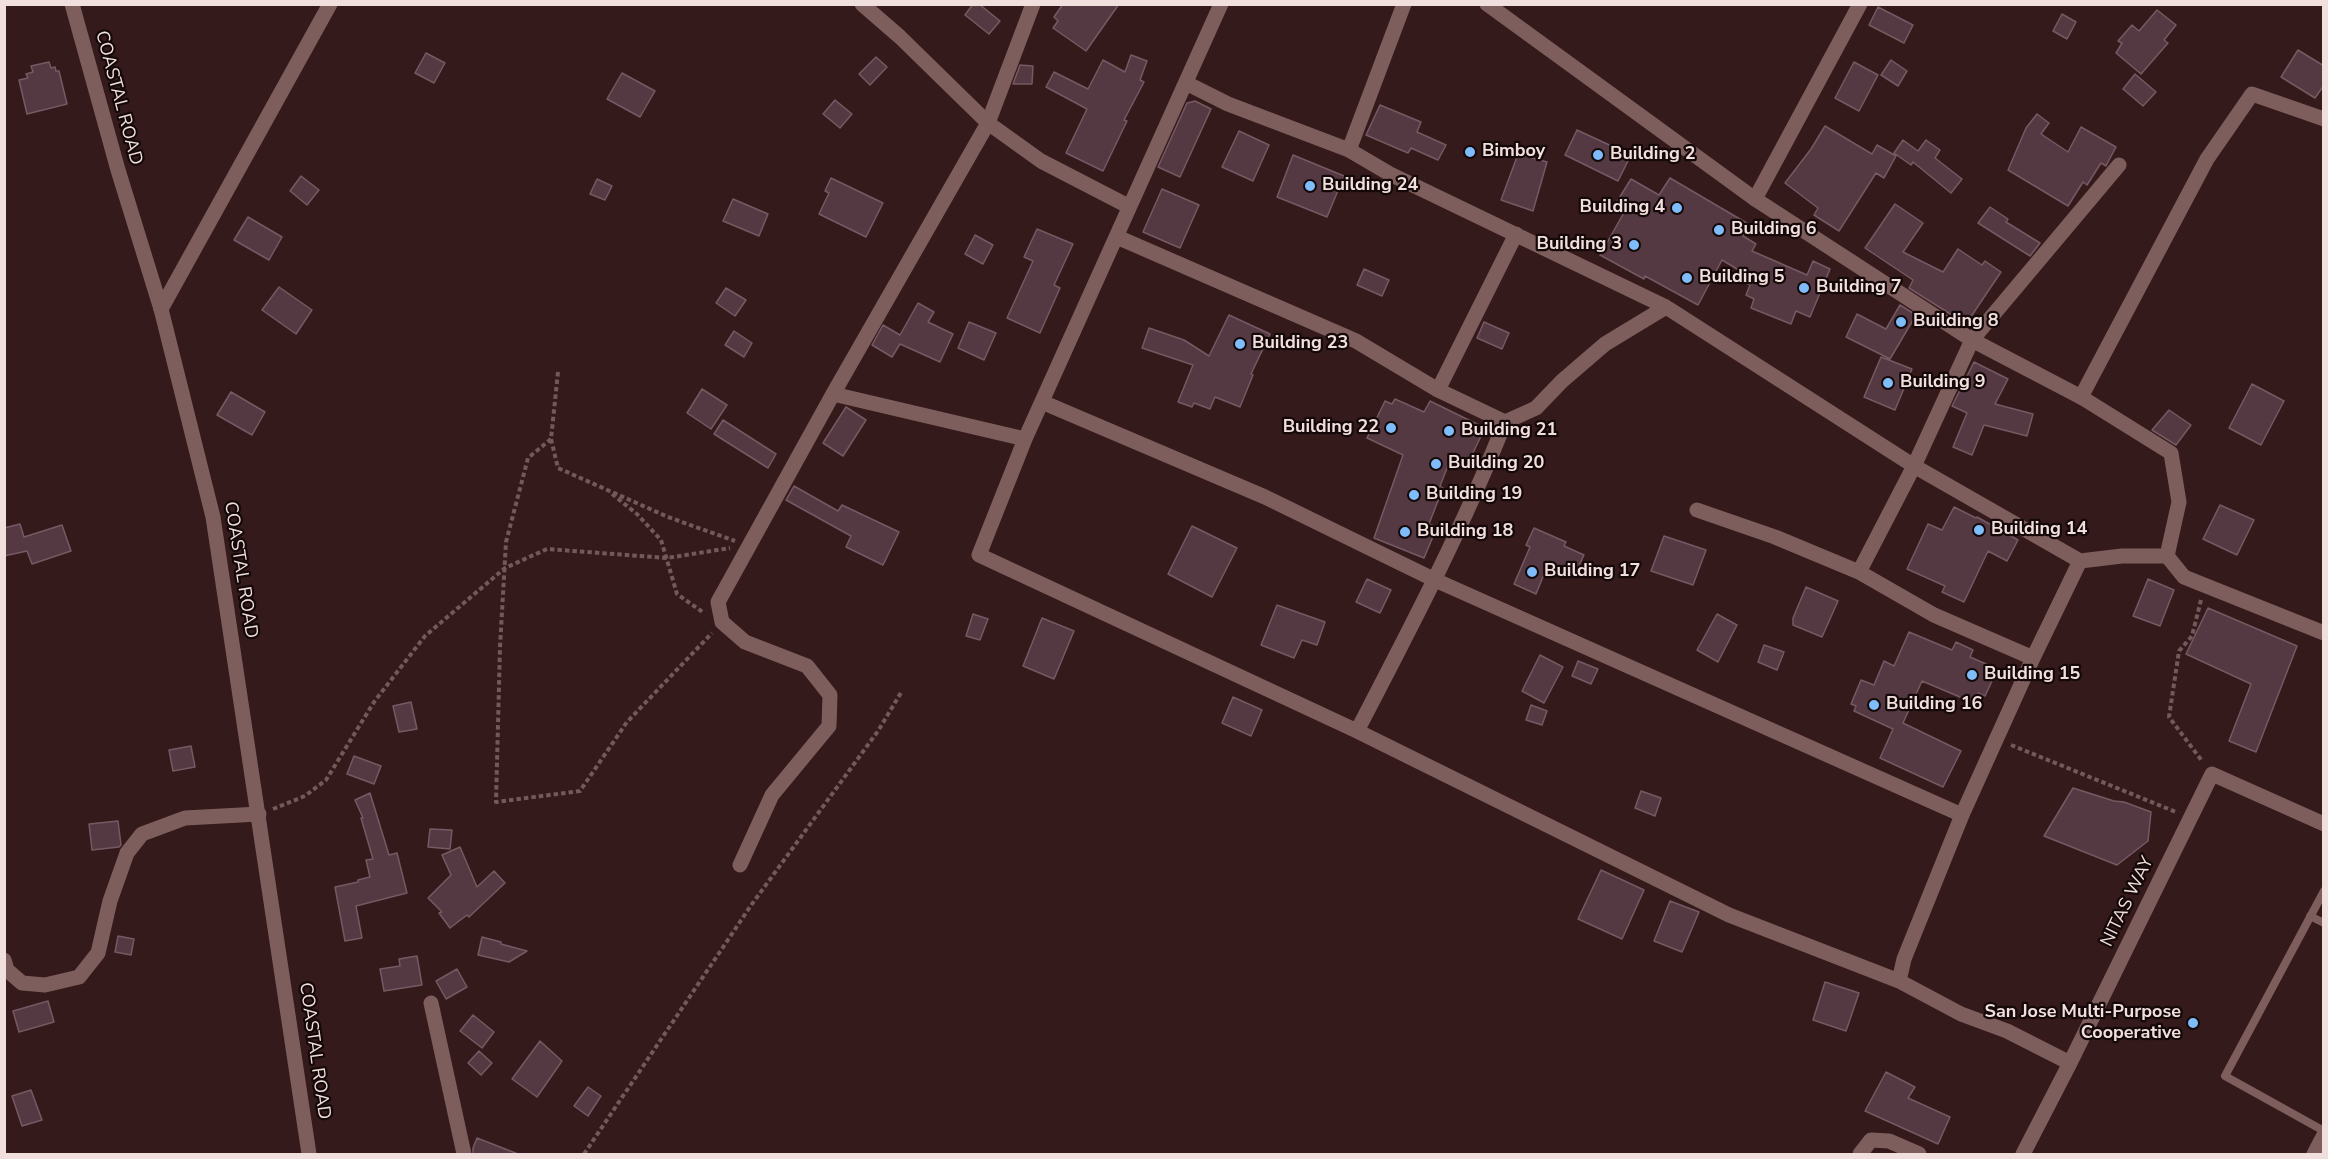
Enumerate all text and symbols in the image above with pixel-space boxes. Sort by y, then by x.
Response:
street label: COASTAL ROAD [90,29,146,167]
place label: Bimboy [1482,141,1545,163]
place label: Building 2 [1610,144,1695,166]
marker: Bimboy [1463,145,1477,159]
marker: Building 2 [1591,148,1605,162]
place label: Building 24 [1322,175,1418,197]
marker: Building 24 [1303,179,1317,193]
place label: Building 4 [1580,197,1665,219]
marker: Building 4 [1670,201,1684,215]
place label: Building 6 [1731,219,1816,241]
marker: Building 6 [1712,223,1726,237]
place label: Building 3 [1537,234,1622,256]
marker: Building 3 [1627,238,1641,252]
place label: Building 5 [1699,267,1784,289]
marker: Building 5 [1680,271,1694,285]
place label: Building 7 [1816,277,1901,299]
marker: Building 7 [1797,281,1811,295]
place label: Building 8 [1913,311,1998,333]
marker: Building 8 [1894,315,1908,329]
place label: Building 23 [1252,333,1348,355]
marker: Building 23 [1233,337,1247,351]
place label: Building 9 [1900,372,1985,394]
marker: Building 9 [1881,376,1895,390]
place label: Building 22 [1283,417,1379,439]
place label: Building 21 [1461,420,1557,442]
marker: Building 22 [1384,421,1398,435]
marker: Building 21 [1442,424,1456,438]
place label: Building 20 [1448,453,1544,475]
marker: Building 20 [1429,457,1443,471]
place label: Building 19 [1426,484,1522,506]
marker: Building 19 [1407,488,1421,502]
street label: COASTAL ROAD [219,500,261,640]
place label: Building 14 [1991,519,2087,541]
place label: Building 18 [1417,521,1513,543]
marker: Building 14 [1972,523,1986,537]
marker: Building 18 [1398,525,1412,539]
place label: Building 17 [1544,561,1640,583]
marker: Building 17 [1525,565,1539,579]
place label: Building 15 [1984,664,2080,686]
marker: Building 15 [1965,668,1979,682]
place label: Building 16 [1886,694,1982,716]
marker: Building 16 [1867,698,1881,712]
street label: NITAS WAY [2097,853,2159,951]
street label: COASTAL ROAD [294,981,334,1121]
place label: San Jose Multi-Purpose Cooperative [1985,1002,2181,1044]
marker: San Jose Multi-Purpose Cooperative [2186,1016,2200,1030]

